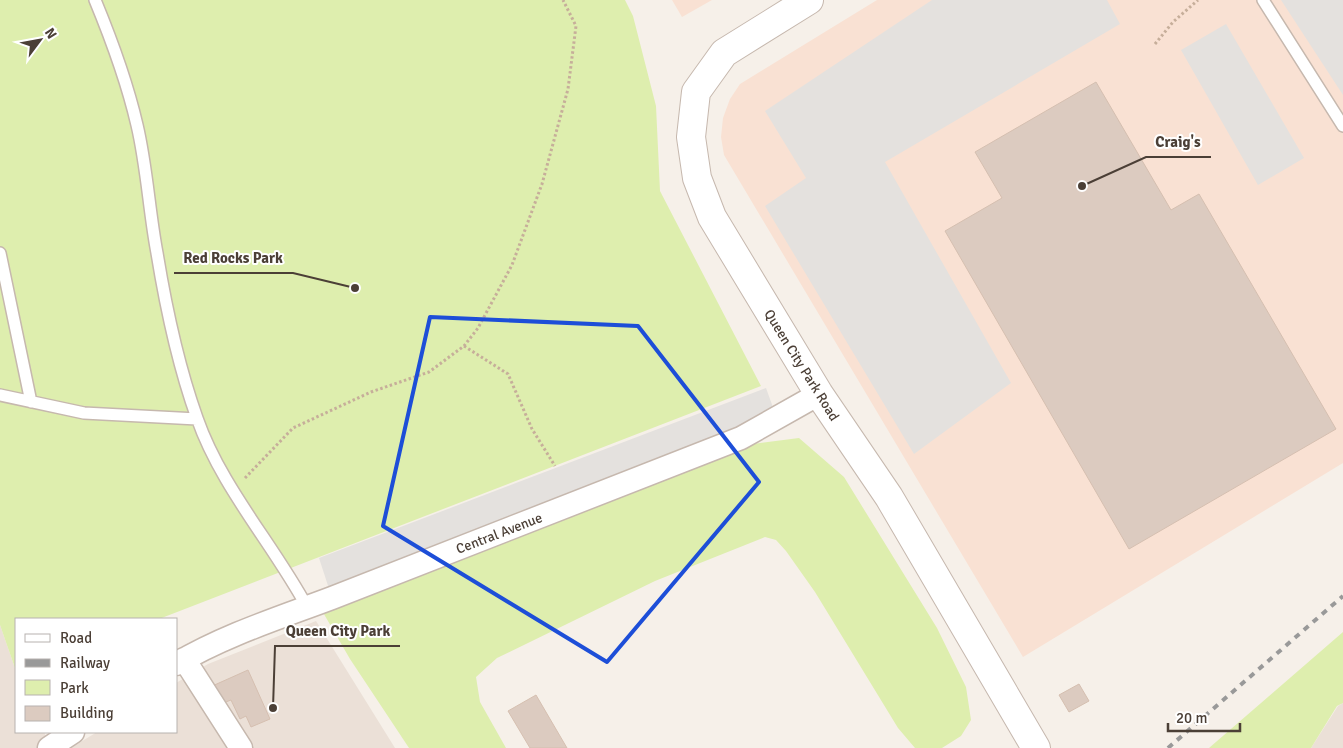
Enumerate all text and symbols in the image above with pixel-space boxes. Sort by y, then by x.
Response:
north arrow [15,15,65,65]
text: N [41,25,60,42]
callout: Craig's [1146,127,1211,157]
text: Craig's [1155,133,1201,151]
callout: Red Rocks Park [174,243,293,273]
text: Red Rocks Park [183,249,283,267]
street label: Queen City Park Road [760,306,843,424]
street label: Central Avenue [454,509,545,558]
callout: Queen City Park [275,616,400,646]
legend [15,618,178,733]
text: Queen City Park [286,622,391,640]
text: Road [60,629,92,647]
text: Railway [60,654,110,672]
text: Park [60,679,89,697]
scale bar [1168,700,1240,732]
text: Building [60,704,114,722]
text: 20 m [1176,709,1207,727]

